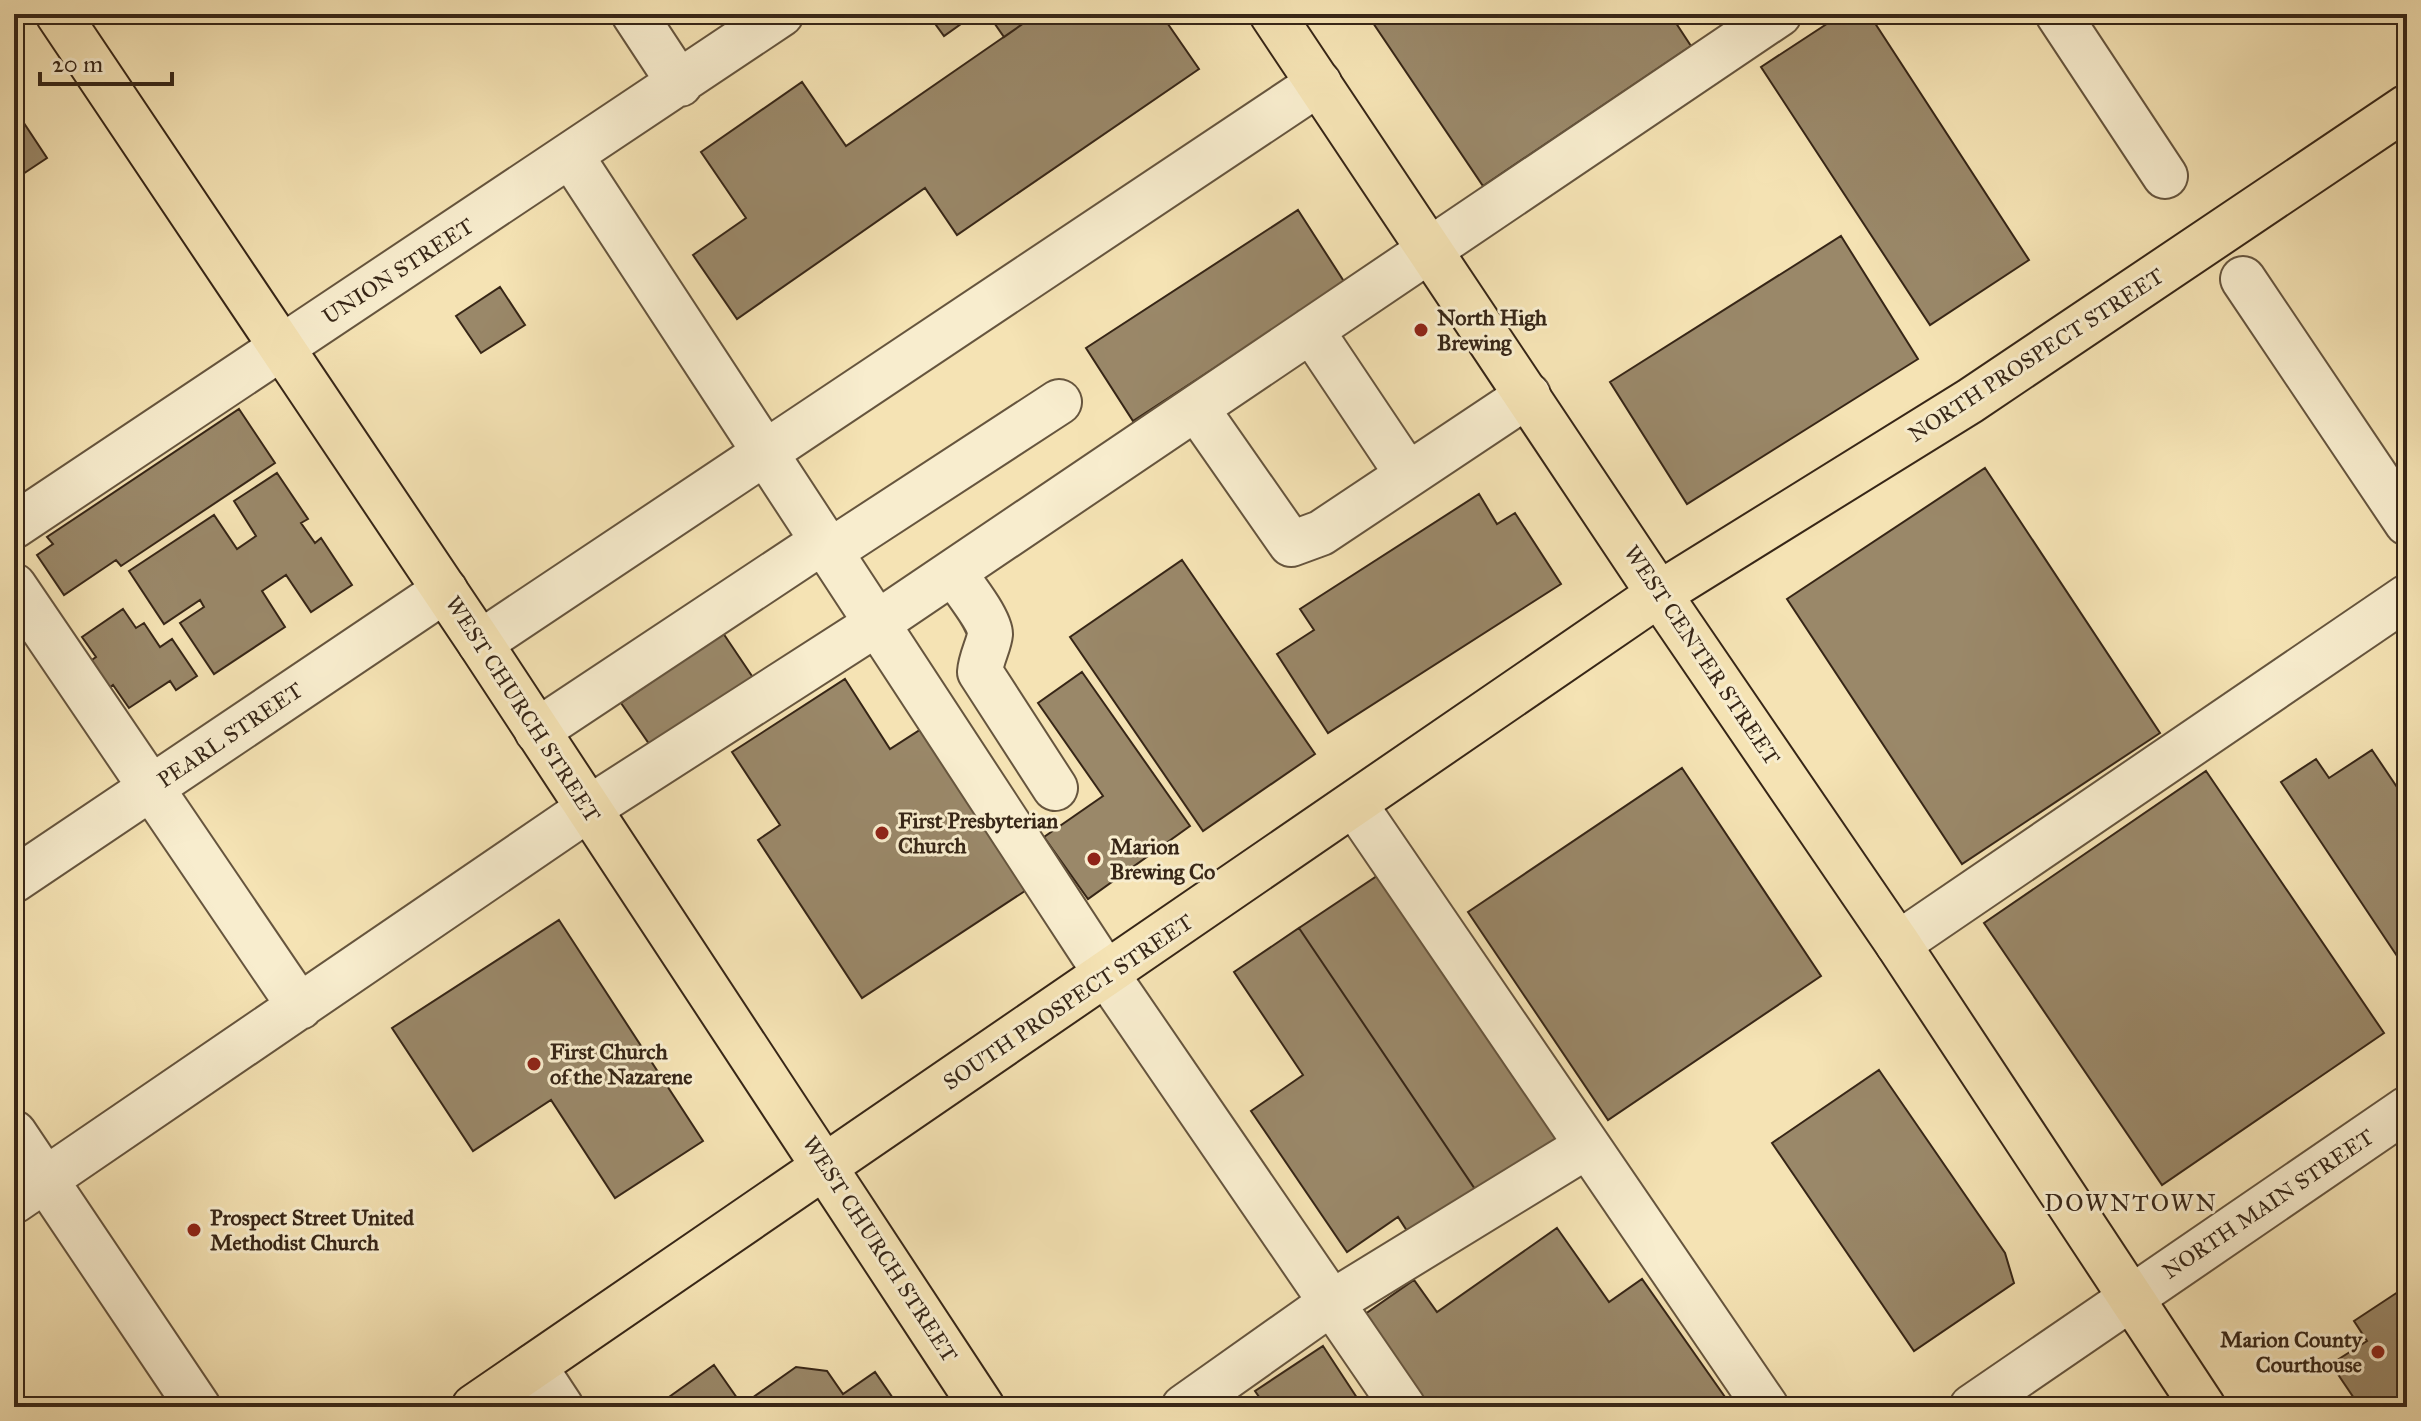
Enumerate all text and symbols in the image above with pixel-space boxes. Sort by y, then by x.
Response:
scale bar [40,36,172,86]
text: 20 m [52,49,103,79]
street label: UNION STREET [317,212,479,330]
street label: NORTH PROSPECT STREET [1903,262,2169,448]
place label: North High Brewing [1437,304,1548,356]
marker: North High Brewing [1412,321,1430,339]
street label: WEST CENTER STREET [1618,540,1786,770]
street label: WEST CHURCH STREET [440,591,606,827]
street label: PEARL STREET [152,676,308,794]
place label: First Presbyterian Church [898,807,1058,859]
marker: First Presbyterian Church [873,824,891,842]
place label: Marion Brewing Co [1110,833,1215,885]
marker: Marion Brewing Co [1085,850,1103,868]
street label: SOUTH PROSPECT STREET [938,908,1198,1096]
place label: First Church of the Nazarene [550,1038,692,1090]
marker: First Church of the Nazarene [525,1055,543,1073]
street label: NORTH MAIN STREET [2157,1123,2379,1285]
street label: WEST CHURCH STREET [797,1131,963,1367]
district label: DOWNTOWN [2044,1188,2218,1218]
place label: Prospect Street United Methodist Church [210,1204,415,1256]
marker: Prospect Street United Methodist Church [185,1221,203,1239]
place label: Marion County Courthouse [2220,1326,2364,1378]
marker: Marion County Courthouse [2369,1343,2387,1361]

